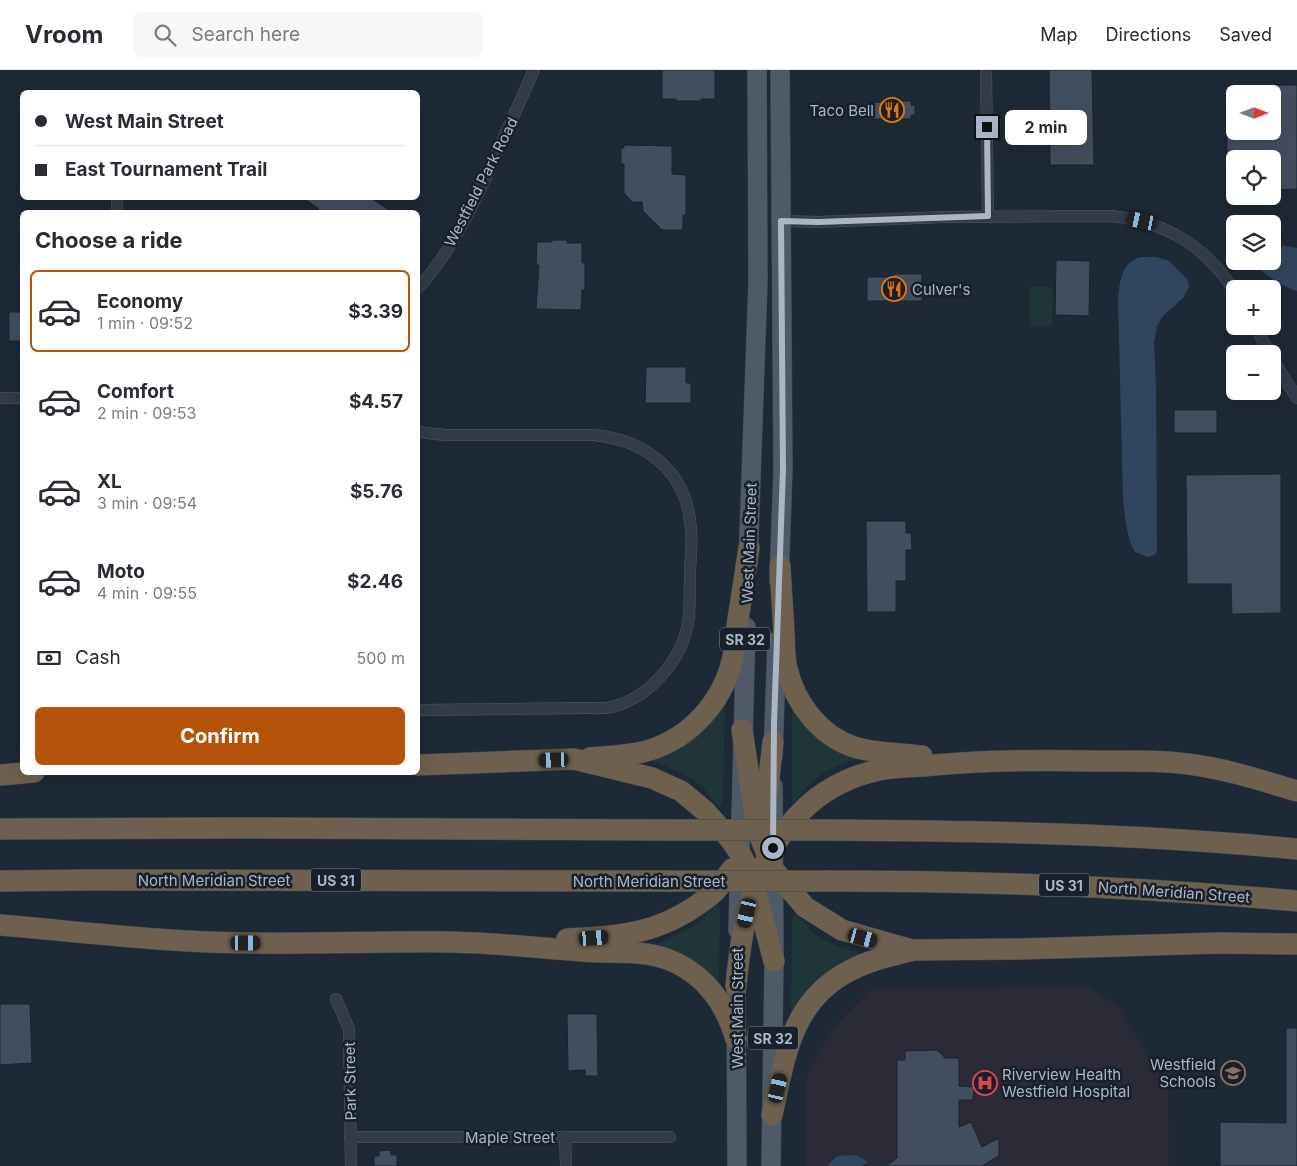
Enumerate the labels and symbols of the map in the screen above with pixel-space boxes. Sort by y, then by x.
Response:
north arrow [1226,85,1281,140]
restaurant icon: Taco Bell [879,97,905,123]
place label: Taco Bell [809,101,874,120]
callout: 2 min [1004,110,1087,144]
street label: Westfield Park Road [440,114,522,250]
route end [976,116,998,138]
car [1125,211,1158,231]
restaurant icon: Culver's [881,276,907,302]
place label: Culver's [912,280,971,299]
street label: West Main Street [737,482,761,604]
road number: SR 32 [720,628,770,650]
car [538,752,569,768]
route start [762,837,784,859]
road number: US 31 [311,868,361,892]
street label: North Meridian Street [138,871,290,890]
street label: North Meridian Street [573,872,725,891]
road number: US 31 [1039,874,1089,896]
street label: North Meridian Street [1097,877,1251,907]
car [736,897,757,929]
car [846,927,879,949]
car [578,929,609,947]
car [231,936,261,951]
street label: West Main Street [728,948,747,1068]
road number: SR 32 [748,1026,798,1050]
street label: Park Street [340,1041,360,1120]
place label: Westfield Schools [1150,1055,1216,1091]
school or university icon: Westfield Schools [1220,1060,1246,1086]
place label: Riverview Health Westfield Hospital [1002,1065,1130,1101]
hospital icon: Riverview Health Westfield Hospital [972,1070,998,1096]
car [767,1072,788,1104]
street label: Maple Street [465,1128,555,1147]

